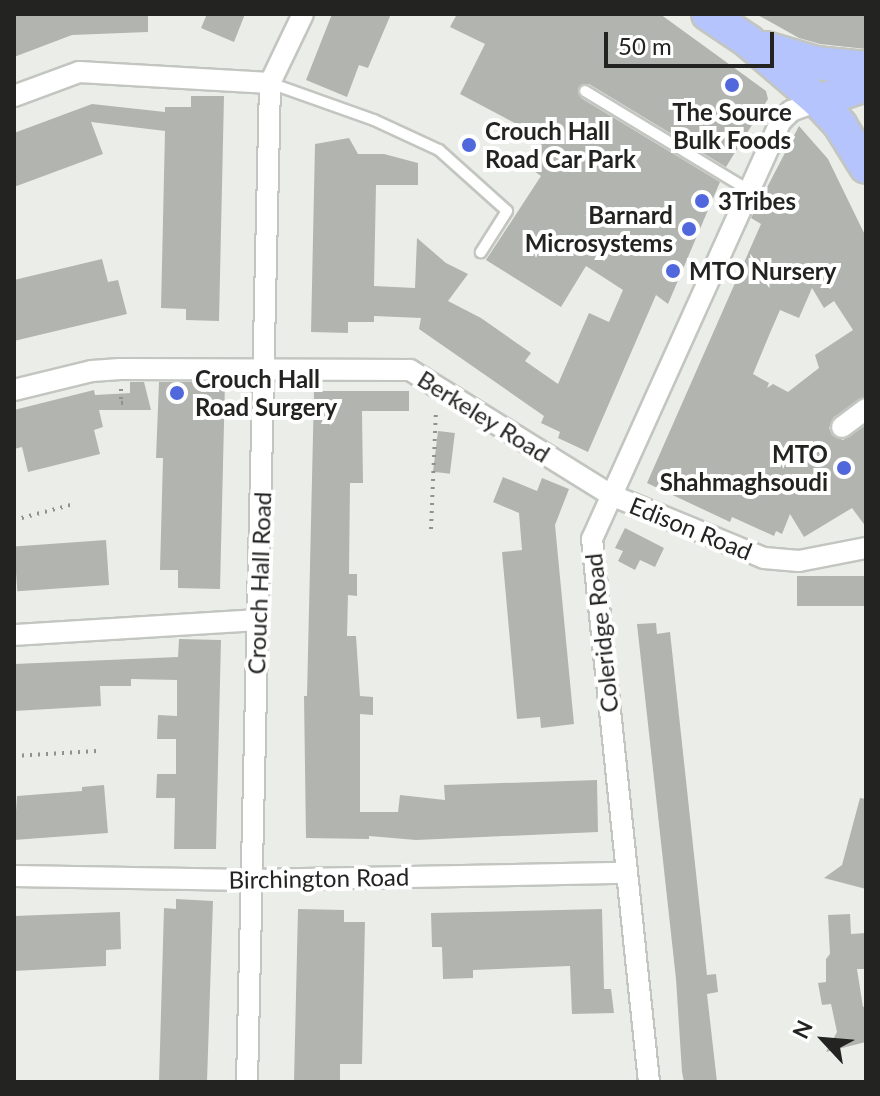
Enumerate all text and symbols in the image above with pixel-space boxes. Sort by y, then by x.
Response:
scale bar [608,16,778,66]
text: 50 m [618,31,672,60]
marker: The Source Bulk Foods [723,76,741,94]
place label: The Source Bulk Foods [672,98,792,154]
place label: Crouch Hall Road Car Park [485,117,636,173]
marker: Crouch Hall Road Car Park [460,136,478,154]
place label: 3Tribes [718,187,796,215]
marker: 3Tribes [693,192,711,210]
place label: Barnard Microsystems [525,201,673,257]
marker: Barnard Microsystems [680,220,698,238]
place label: MTO Nursery [689,257,836,285]
marker: MTO Nursery [664,262,682,280]
street label: Berkeley Road [412,364,556,468]
place label: Crouch Hall Road Surgery [195,365,337,421]
marker: Crouch Hall Road Surgery [166,382,188,404]
place label: MTO Shahmaghsoudi [660,440,828,496]
marker: MTO Shahmaghsoudi [835,459,853,477]
street label: Edison Road [626,490,756,566]
street label: Crouch Hall Road [241,491,277,675]
street label: Coleridge Road [578,552,624,714]
street label: Birchington Road [228,862,410,894]
north arrow [784,1000,864,1080]
text: N [786,1016,818,1043]

